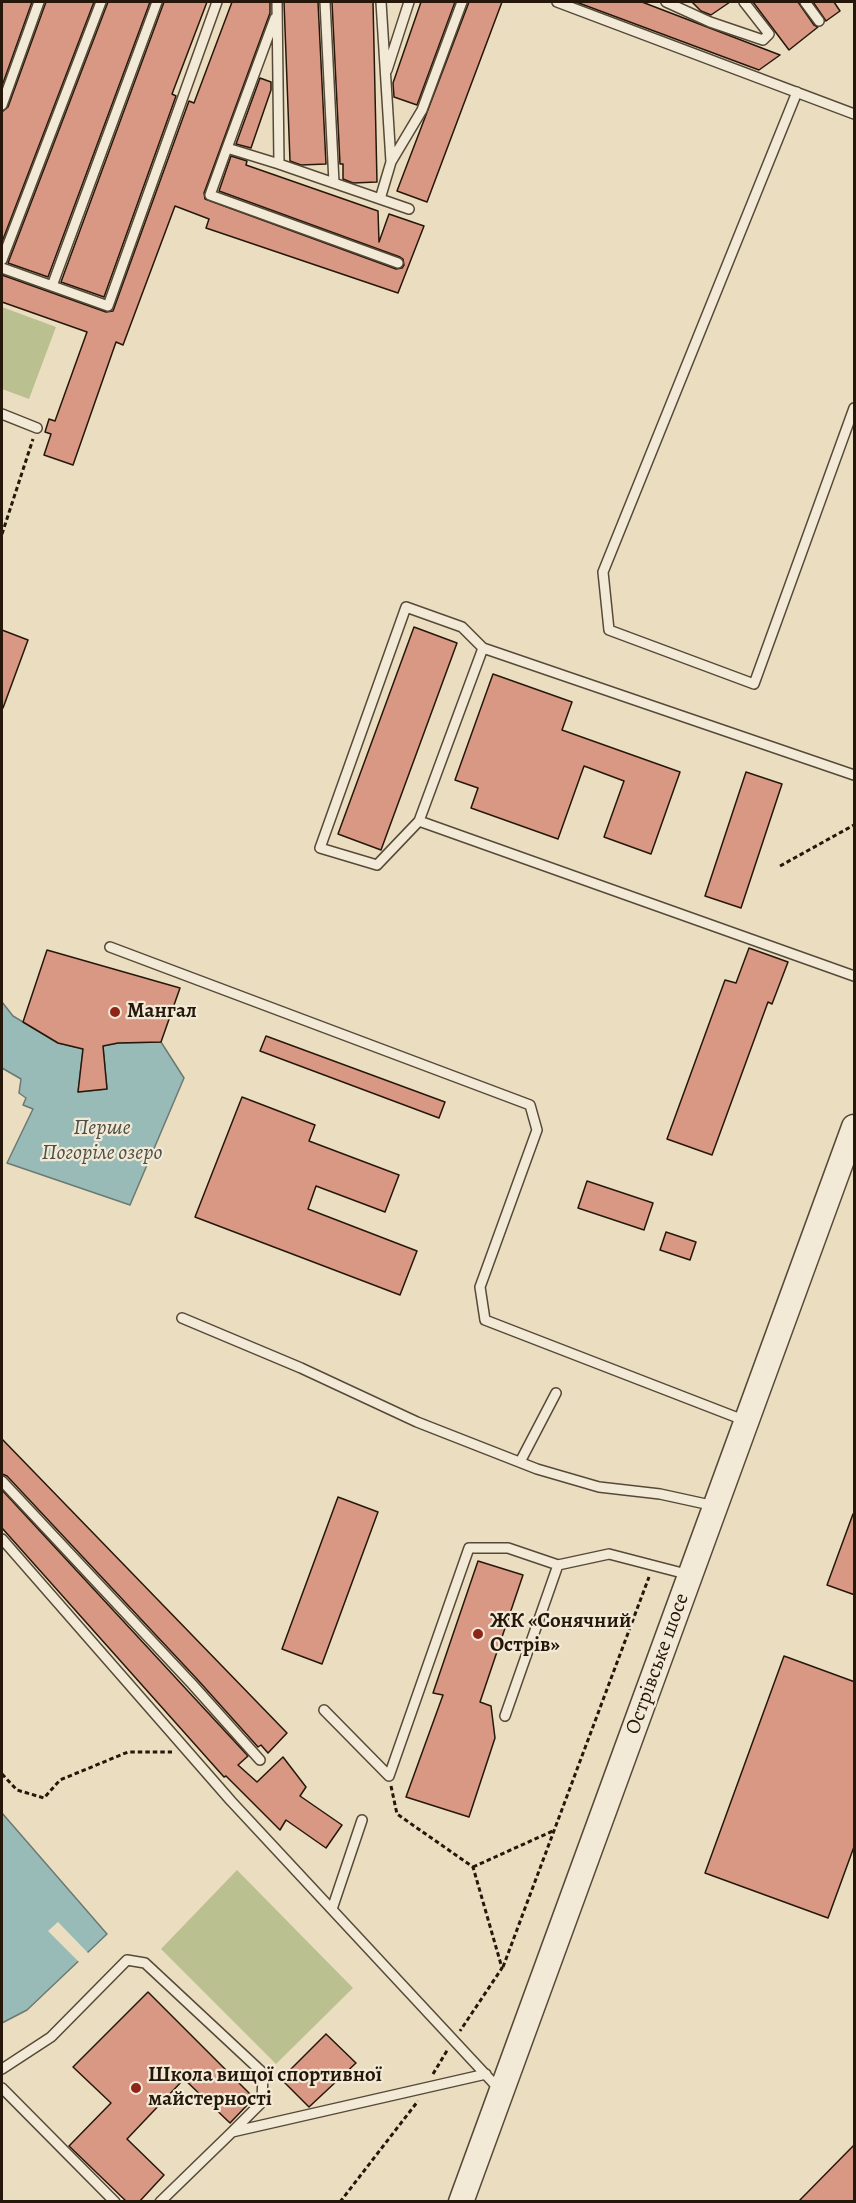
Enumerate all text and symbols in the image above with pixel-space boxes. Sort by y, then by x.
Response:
place label: Мангал [127,999,197,1025]
marker: Мангал [108,1005,122,1019]
water label: Перше Погоріле озеро [42,1116,162,1168]
street label: Острівське шосе [621,1590,695,1738]
place label: ЖК «Сонячний Острів» [490,1609,631,1659]
marker: ЖК «Сонячний Острів» [471,1627,485,1641]
place label: Школа вищої спортивної майстерності [148,2063,382,2113]
marker: Школа вищої спортивної майстерності [129,2081,143,2095]

